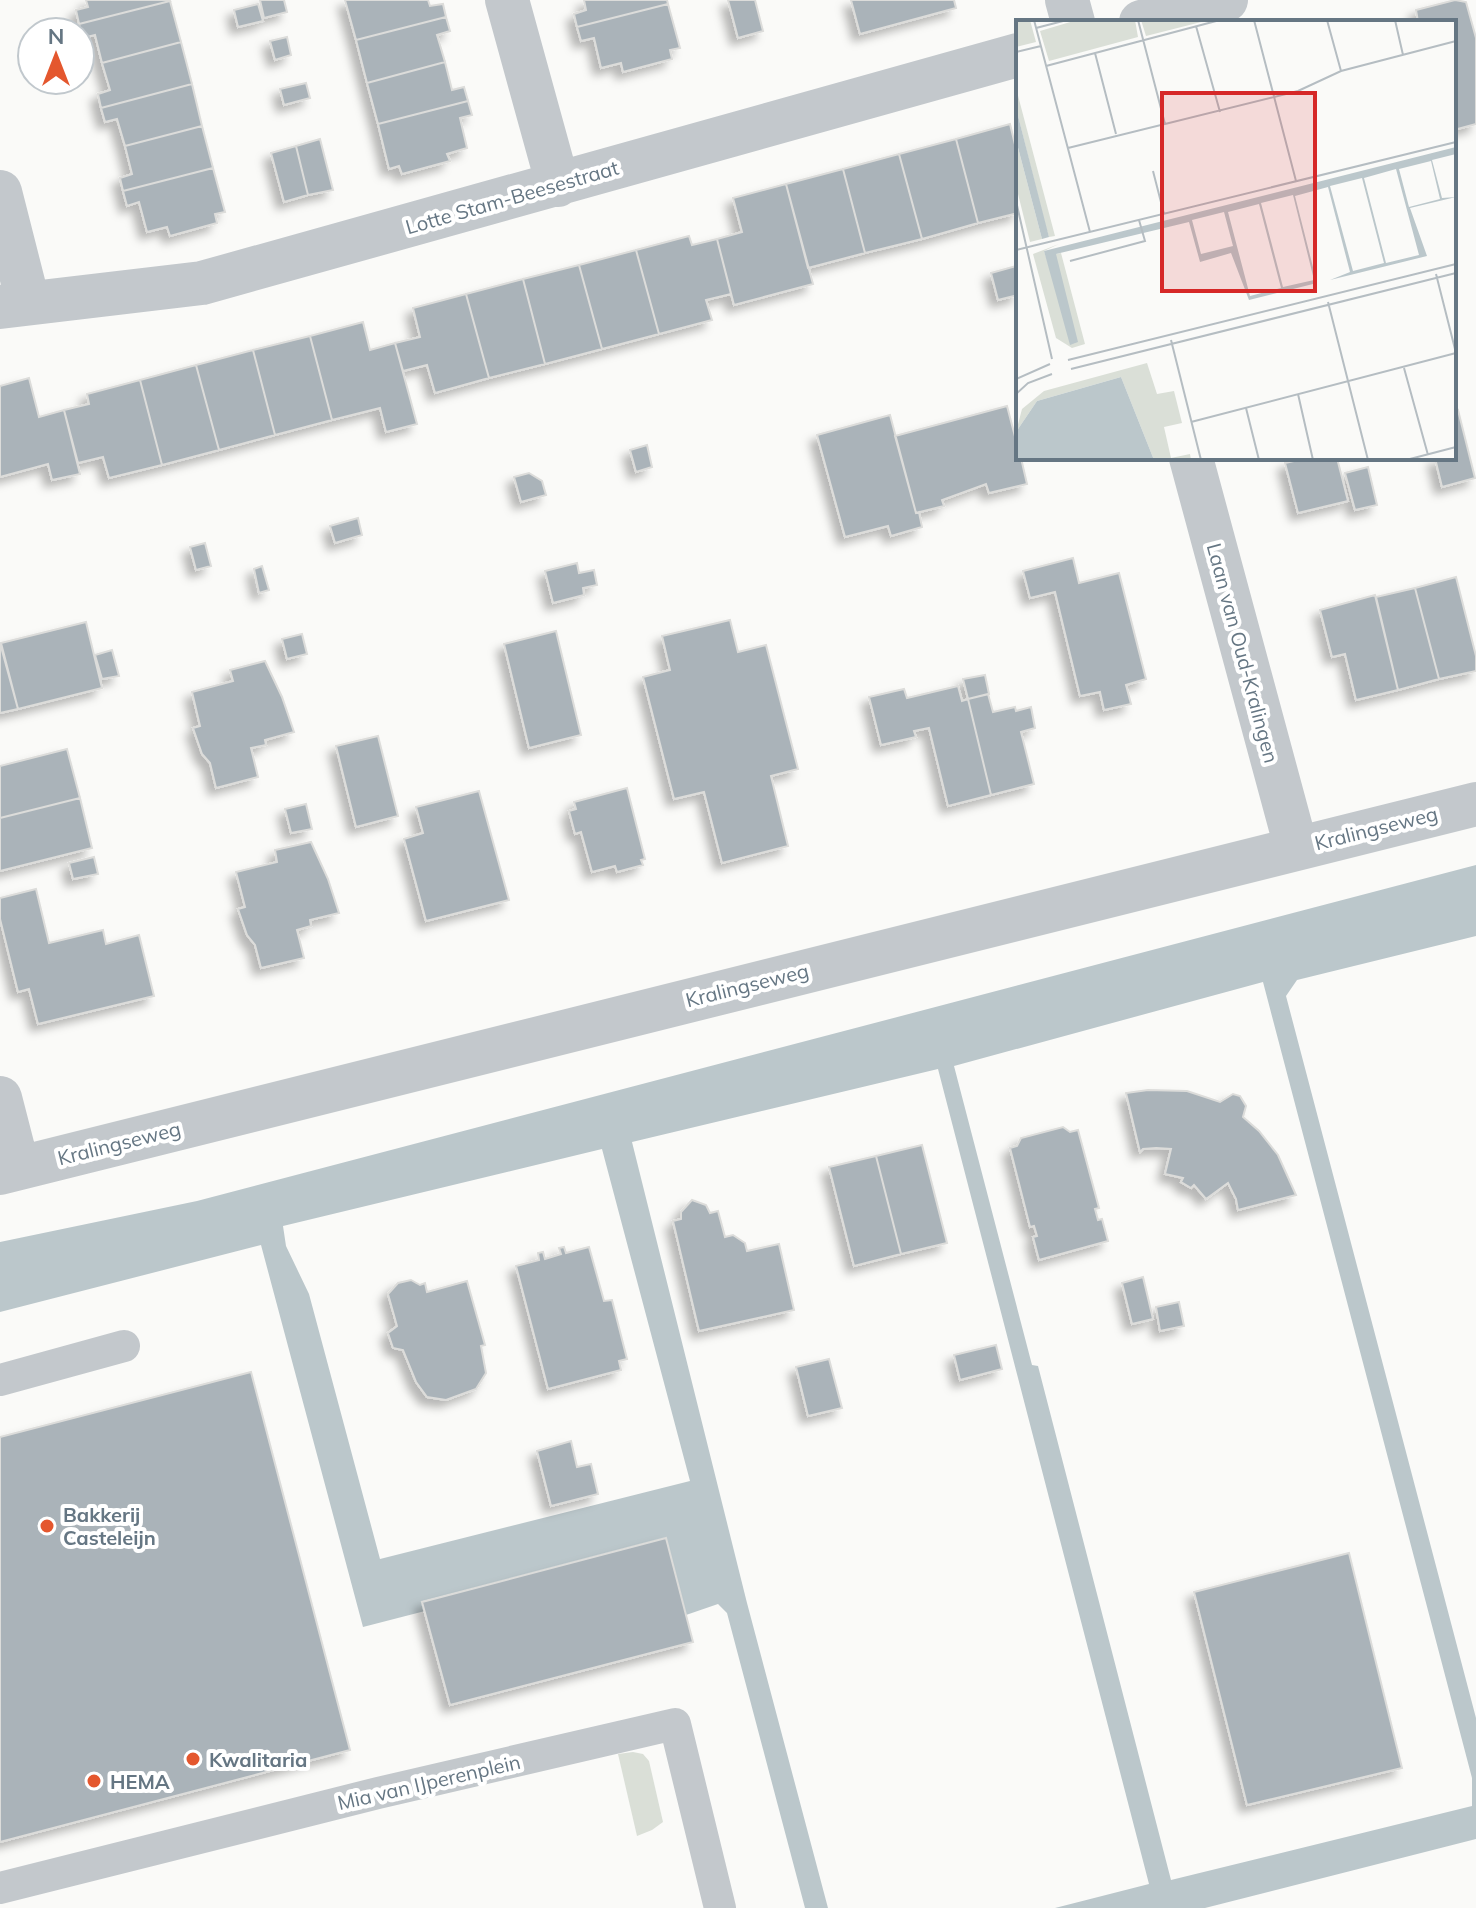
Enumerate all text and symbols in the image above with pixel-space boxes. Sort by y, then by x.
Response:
north arrow [16,16,96,96]
inset map [1016,20,1456,460]
text: N [48,22,64,50]
street label: Lotte Stam-Beesestraat [403,155,621,239]
street label: Laan van Oud-Kralingen [1202,540,1284,766]
street label: Kralingseweg [1312,801,1440,855]
street label: Kralingseweg [683,958,811,1012]
street label: Kralingseweg [55,1116,183,1170]
place label: Bakkerij Casteleijn [63,1502,156,1550]
marker: Bakkerij Casteleijn [38,1517,56,1535]
place label: Kwalitaria [209,1747,307,1772]
street label: Mia van IJperenplein [335,1749,523,1815]
marker: Kwalitaria [184,1750,202,1768]
place label: HEMA [110,1769,170,1794]
marker: HEMA [85,1772,103,1790]

